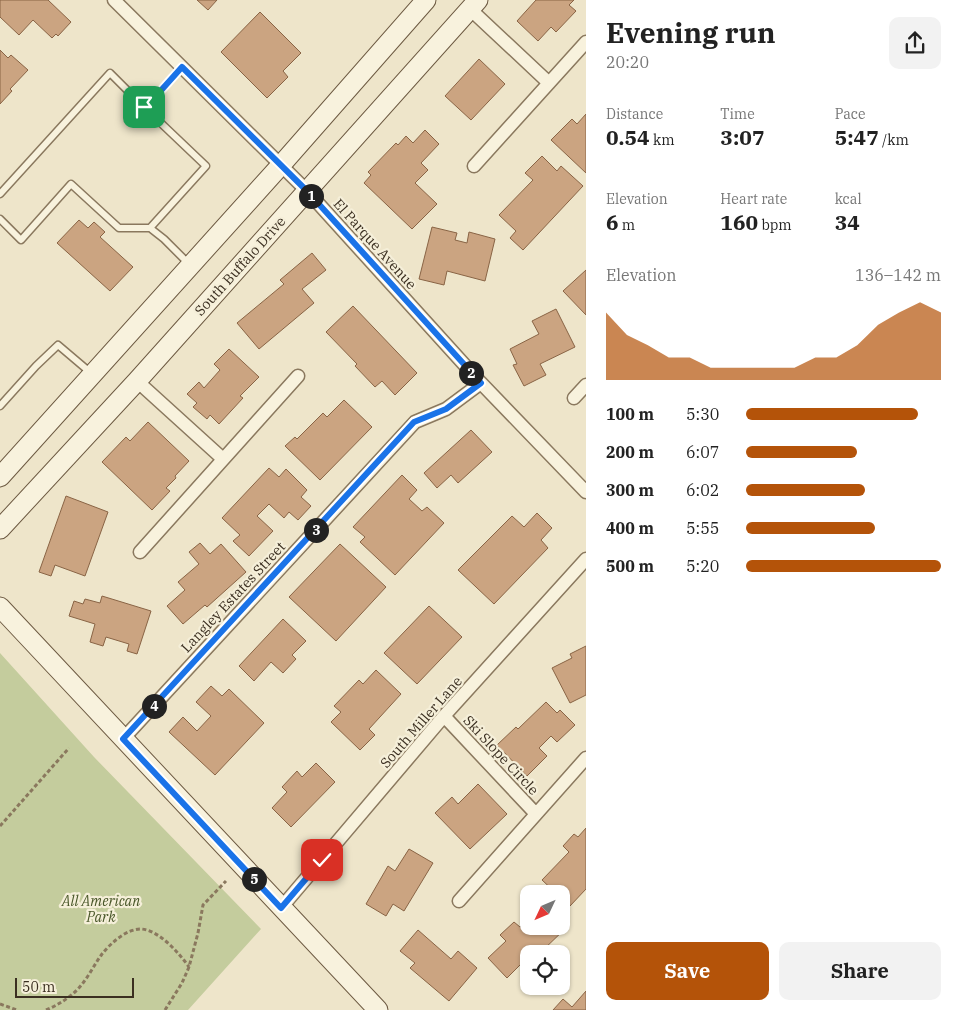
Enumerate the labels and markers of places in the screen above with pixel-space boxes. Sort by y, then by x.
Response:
pin [123,86,165,128]
pin: 1 [298,184,324,208]
pin: 2 [458,360,484,386]
pin: 3 [304,518,328,542]
pin: 4 [142,694,166,718]
pin [301,839,343,881]
pin: 5 [242,866,266,892]

